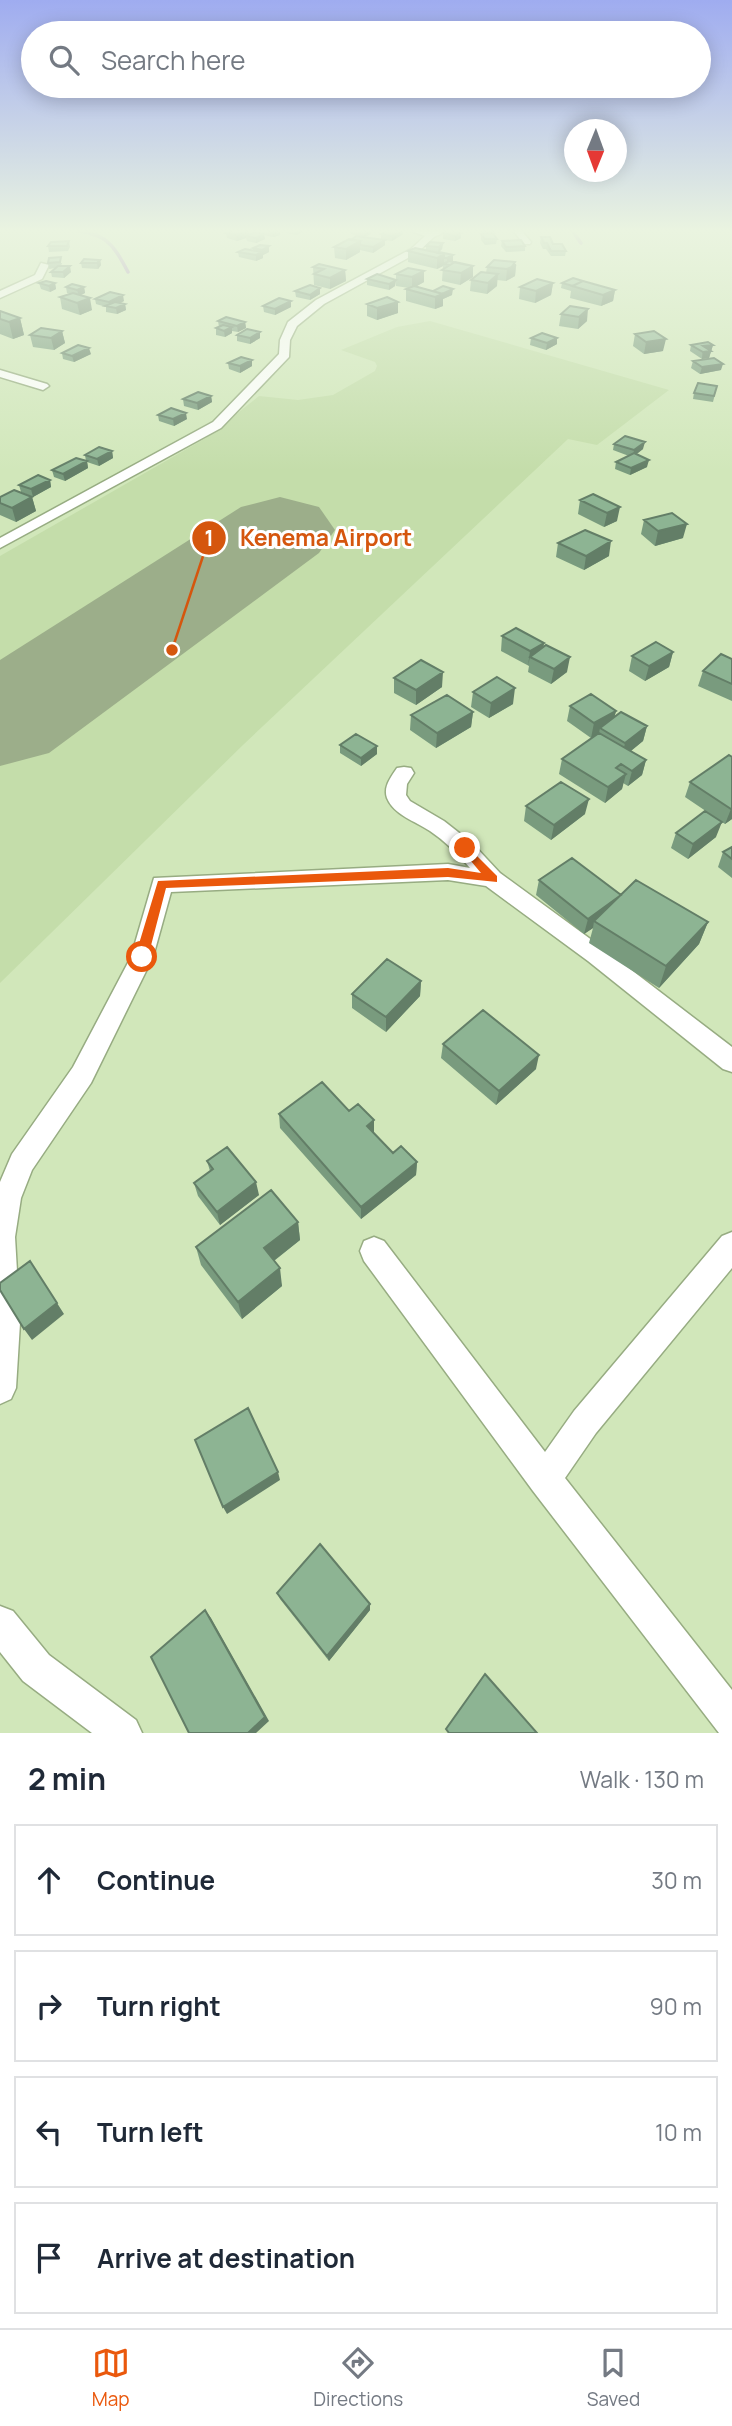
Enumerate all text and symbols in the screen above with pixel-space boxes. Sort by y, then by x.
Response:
search box [21,21,711,98]
icon: search [45,41,83,79]
text: Search here [101,42,246,78]
north arrow [564,119,627,182]
callout: Kenema Airport [191,516,426,560]
text: Kenema Airport [240,521,412,553]
text: 1 [204,524,214,552]
route end [449,832,480,863]
route start [126,941,157,972]
text: 2 min [28,1758,106,1799]
text: Walk · 130 m [580,1763,704,1795]
icon: ahead [30,1861,68,1899]
text: Continue [97,1862,215,1898]
text: 30 m [651,1864,702,1896]
icon: right [30,1987,68,2025]
text: Turn right [97,1988,221,2024]
text: 90 m [650,1990,702,2022]
icon: left [30,2113,68,2151]
text: Turn left [97,2114,204,2150]
text: 10 m [655,2116,702,2148]
icon: arrive [30,2239,68,2277]
text: Arrive at destination [97,2240,355,2276]
tab: Map [92,2344,130,2412]
tab: Directions [313,2344,403,2412]
tab: Saved [587,2344,640,2412]

